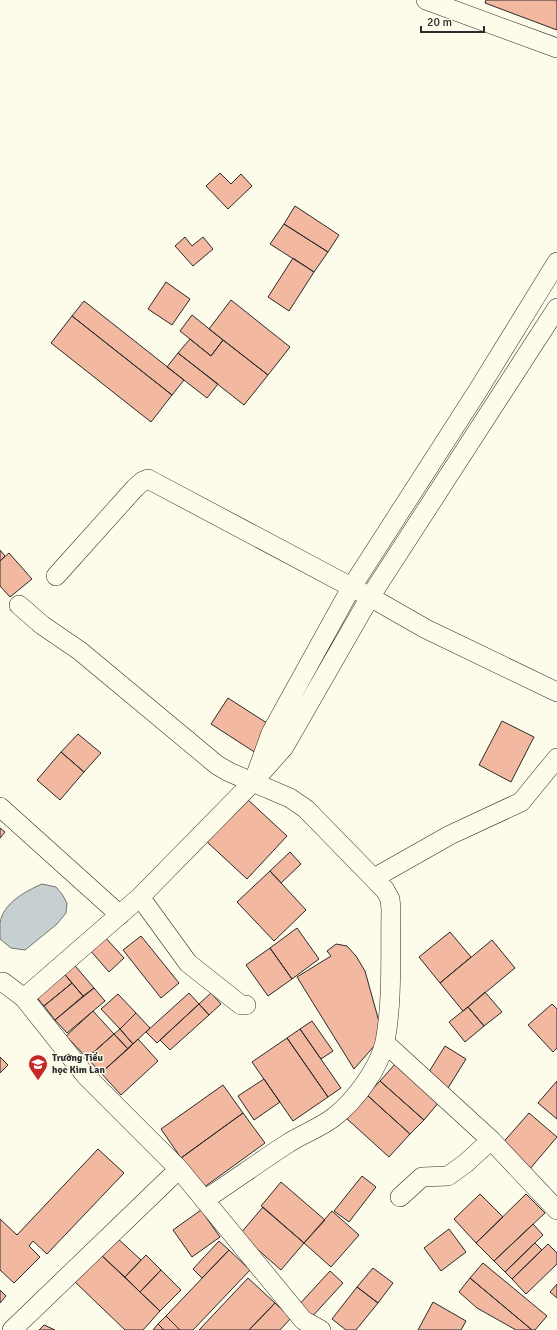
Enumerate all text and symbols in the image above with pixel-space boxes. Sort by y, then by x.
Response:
scale bar [421,8,484,34]
text: 20 m [427,15,452,30]
place label: Trường Tiểu học Kim Lan [52,1052,105,1076]
school or university icon: Trường Tiểu học Kim Lan [27,1053,49,1081]

